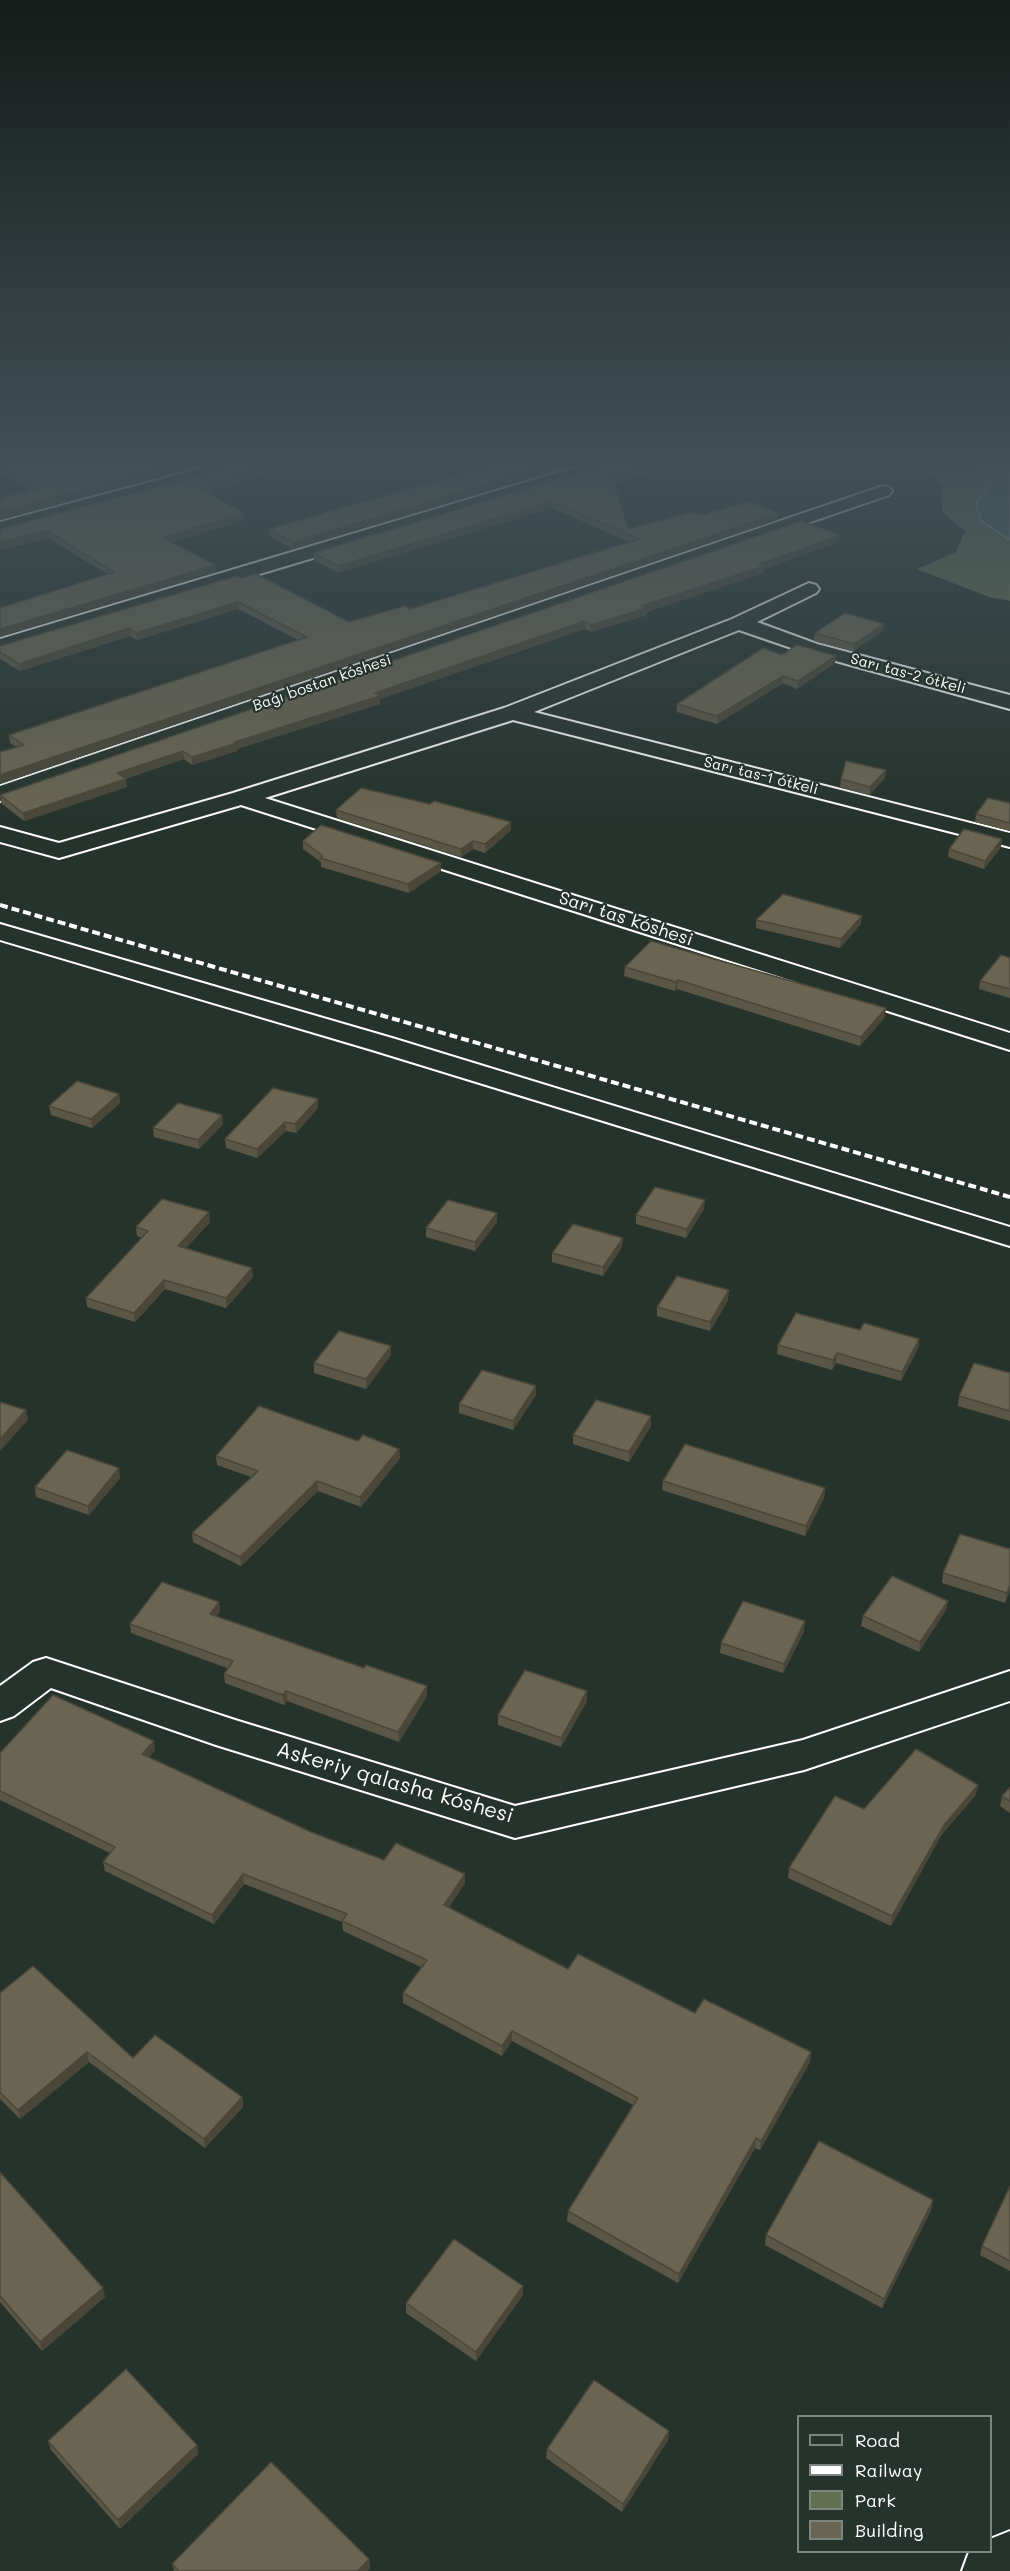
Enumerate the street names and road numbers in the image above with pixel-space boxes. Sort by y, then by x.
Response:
street label: Sarı tas-2 ótkeli [848,650,968,698]
street label: Baǵı bostan kóshesi [250,651,394,715]
street label: Sarı tas-1 ótkeli [702,753,820,799]
street label: Sarı tas kóshesi [556,887,696,951]
street label: Askeriy qalasha kóshesi [273,1737,517,1829]

